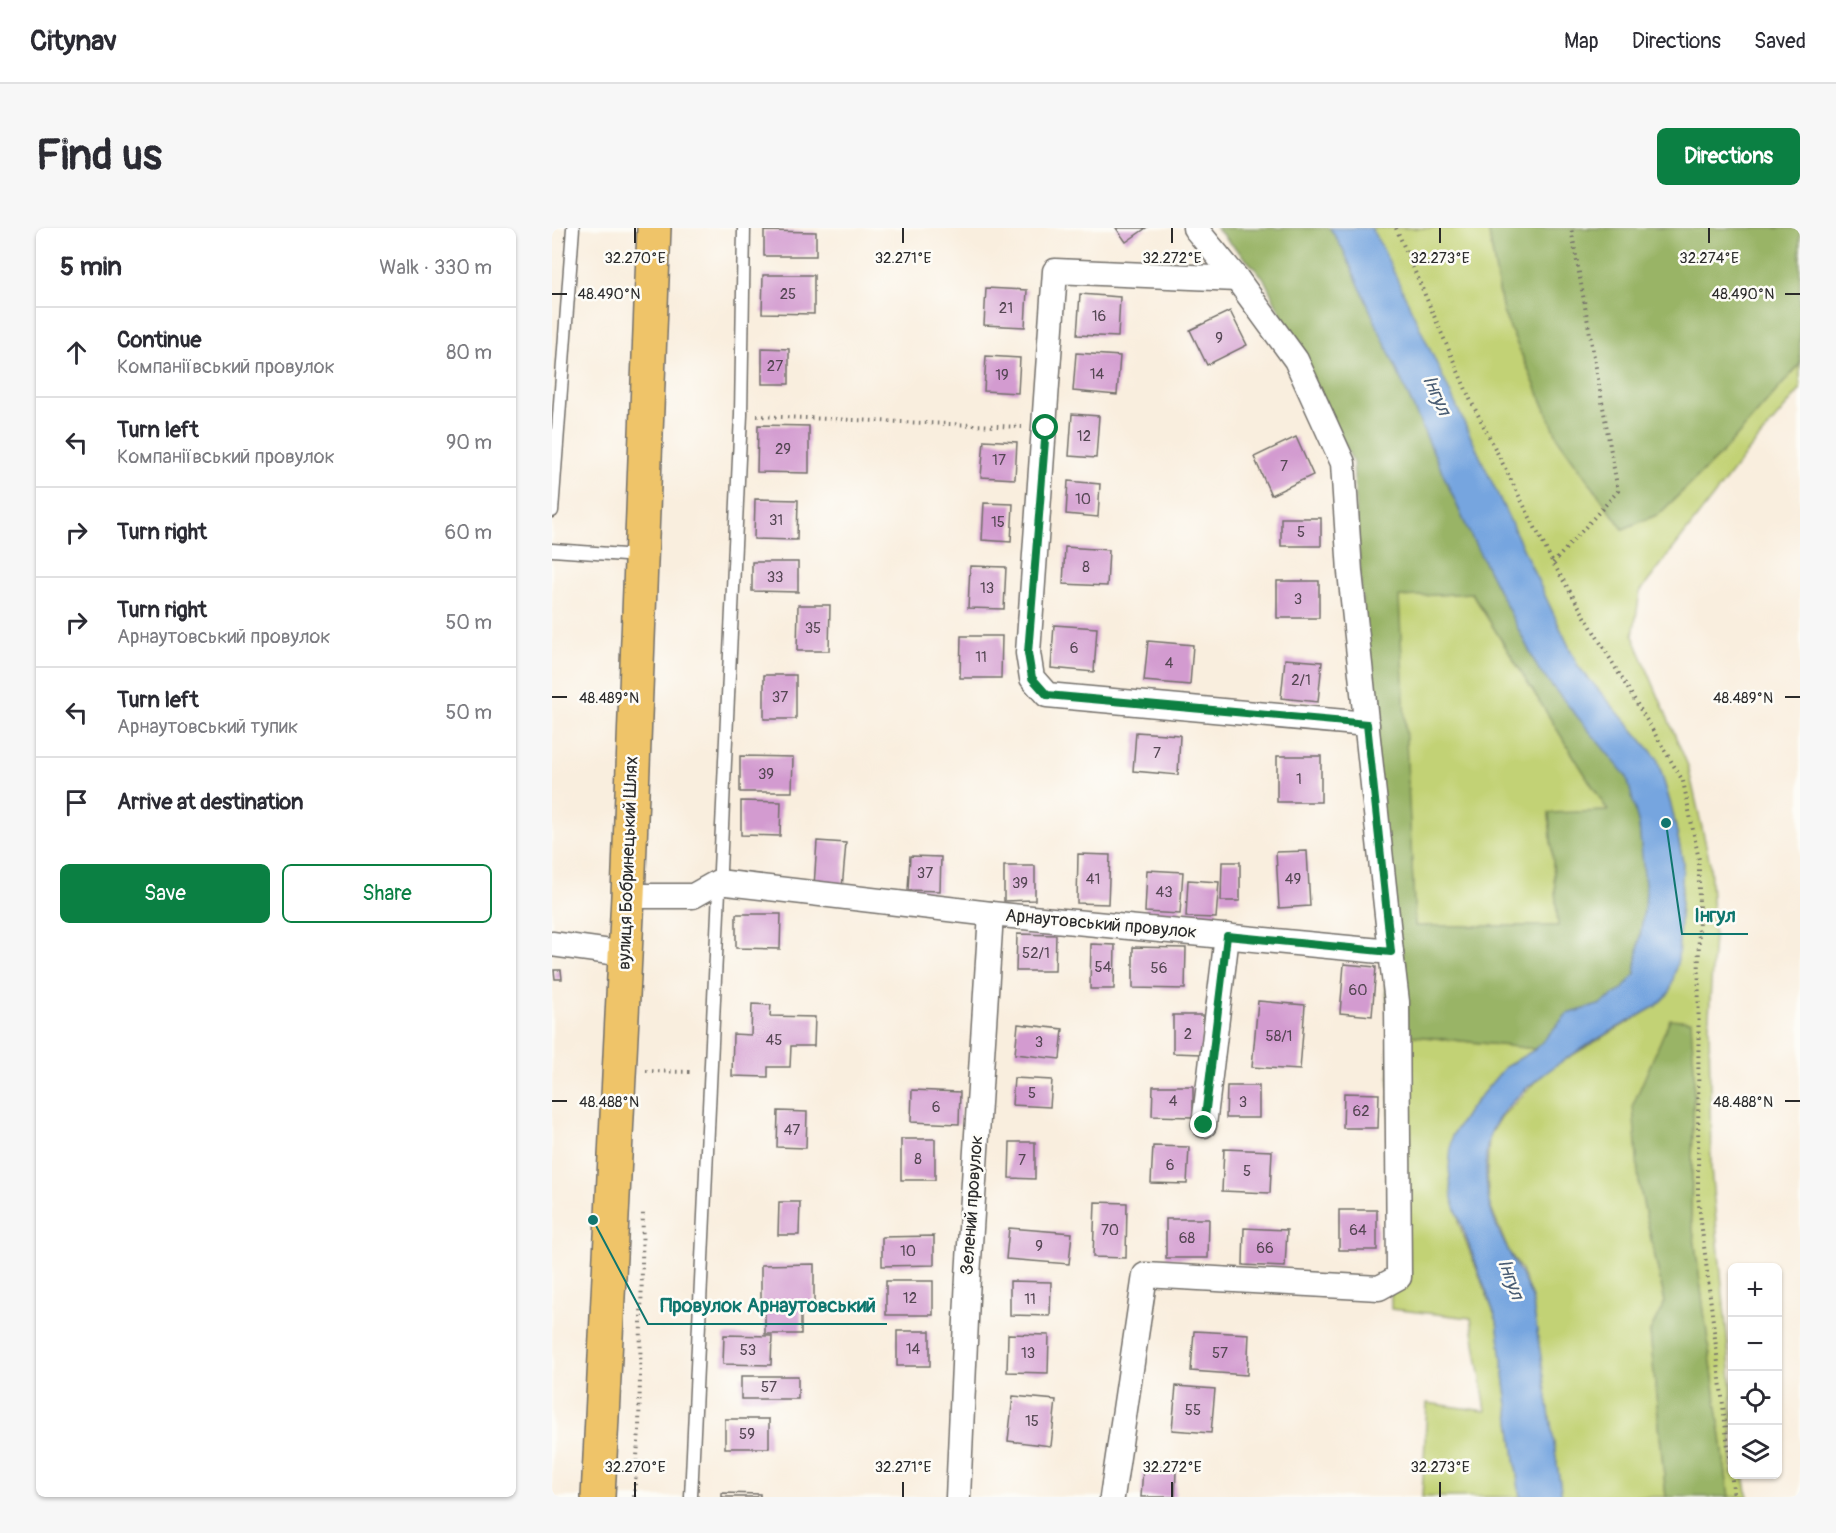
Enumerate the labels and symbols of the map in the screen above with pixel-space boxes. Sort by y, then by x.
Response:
text: 32.270°E [605,249,666,268]
text: 32.271°E [875,249,931,268]
text: 32.272°E [1142,249,1202,268]
text: 32.273°E [1410,249,1470,268]
text: 32.274°E [1679,249,1739,268]
text: 48.490°N [578,285,640,304]
house number: 25 [780,285,796,304]
text: 48.490°N [1712,285,1774,304]
house number: 21 [999,299,1013,318]
house number: 16 [1092,307,1106,326]
house number: 9 [1215,329,1223,348]
house number: 27 [767,357,783,376]
house number: 14 [1090,365,1105,384]
house number: 19 [995,366,1009,385]
water label: Інгул [1417,371,1457,420]
route start [1032,414,1058,440]
house number: 12 [1077,427,1091,446]
house number: 29 [775,440,791,459]
house number: 17 [992,451,1006,470]
house number: 7 [1280,457,1288,476]
house number: 10 [1075,490,1091,509]
house number: 31 [769,511,783,530]
house number: 15 [991,513,1005,532]
house number: 5 [1297,523,1305,542]
house number: 8 [1082,558,1090,577]
house number: 33 [767,568,783,587]
house number: 13 [980,579,994,598]
house number: 3 [1294,590,1302,609]
house number: 35 [805,619,821,638]
house number: 6 [1070,639,1078,658]
house number: 11 [975,648,987,667]
house number: 4 [1165,654,1174,673]
house number: 2/1 [1291,671,1311,690]
house number: 37 [772,688,788,707]
text: 48.489°N [579,689,639,708]
text: 48.489°N [1713,689,1773,708]
house number: 7 [1153,744,1161,763]
street label: вулиця Бобринецький Шлях [613,756,643,970]
house number: 39 [758,765,774,784]
house number: 1 [1296,770,1302,789]
house number: 37 [917,864,933,883]
house number: 41 [1086,870,1100,889]
house number: 49 [1285,870,1301,889]
house number: 39 [1012,874,1028,893]
house number: 43 [1155,883,1173,902]
callout: Інгул [1682,896,1748,934]
text: Інгул [1694,903,1736,928]
street label: Арнаутовський провулок [1004,904,1198,944]
house number: 52/1 [1022,944,1050,963]
house number: 54 [1095,958,1112,977]
house number: 56 [1151,959,1167,978]
house number: 60 [1349,981,1367,1000]
house number: 2 [1184,1025,1192,1044]
house number: 58/1 [1266,1027,1292,1046]
house number: 45 [766,1031,782,1050]
house number: 3 [1035,1033,1043,1052]
house number: 5 [1028,1084,1036,1103]
house number: 4 [1169,1092,1178,1111]
text: 48.488°N [579,1093,639,1112]
house number: 3 [1239,1093,1247,1112]
text: 48.488°N [1713,1093,1773,1112]
house number: 6 [932,1098,940,1117]
house number: 62 [1352,1102,1370,1121]
route end [1190,1111,1216,1137]
house number: 47 [784,1121,800,1140]
street label: Зелений провулок [956,1134,988,1276]
house number: 8 [914,1150,922,1169]
house number: 7 [1018,1151,1026,1170]
house number: 6 [1166,1156,1174,1175]
house number: 5 [1243,1162,1251,1181]
house number: 70 [1101,1221,1119,1240]
house number: 64 [1349,1221,1367,1240]
house number: 68 [1179,1229,1196,1248]
house number: 9 [1035,1237,1043,1256]
house number: 66 [1256,1239,1274,1258]
house number: 10 [900,1242,916,1261]
water label: Інгул [1492,1255,1530,1304]
callout: Провулок Арнаутовський [648,1286,887,1324]
house number: 12 [903,1289,917,1308]
house number: 11 [1024,1290,1036,1309]
text: Провулок Арнаутовський [660,1293,876,1318]
house number: 14 [906,1340,921,1359]
house number: 53 [740,1341,756,1360]
house number: 13 [1021,1344,1035,1363]
house number: 57 [1212,1344,1228,1363]
house number: 57 [761,1378,777,1397]
house number: 55 [1185,1401,1201,1420]
house number: 15 [1025,1412,1039,1431]
house number: 59 [739,1425,755,1444]
text: 32.270°E [605,1458,666,1477]
text: 32.271°E [875,1458,931,1477]
text: 32.272°E [1142,1458,1202,1477]
text: 32.273°E [1410,1458,1470,1477]

